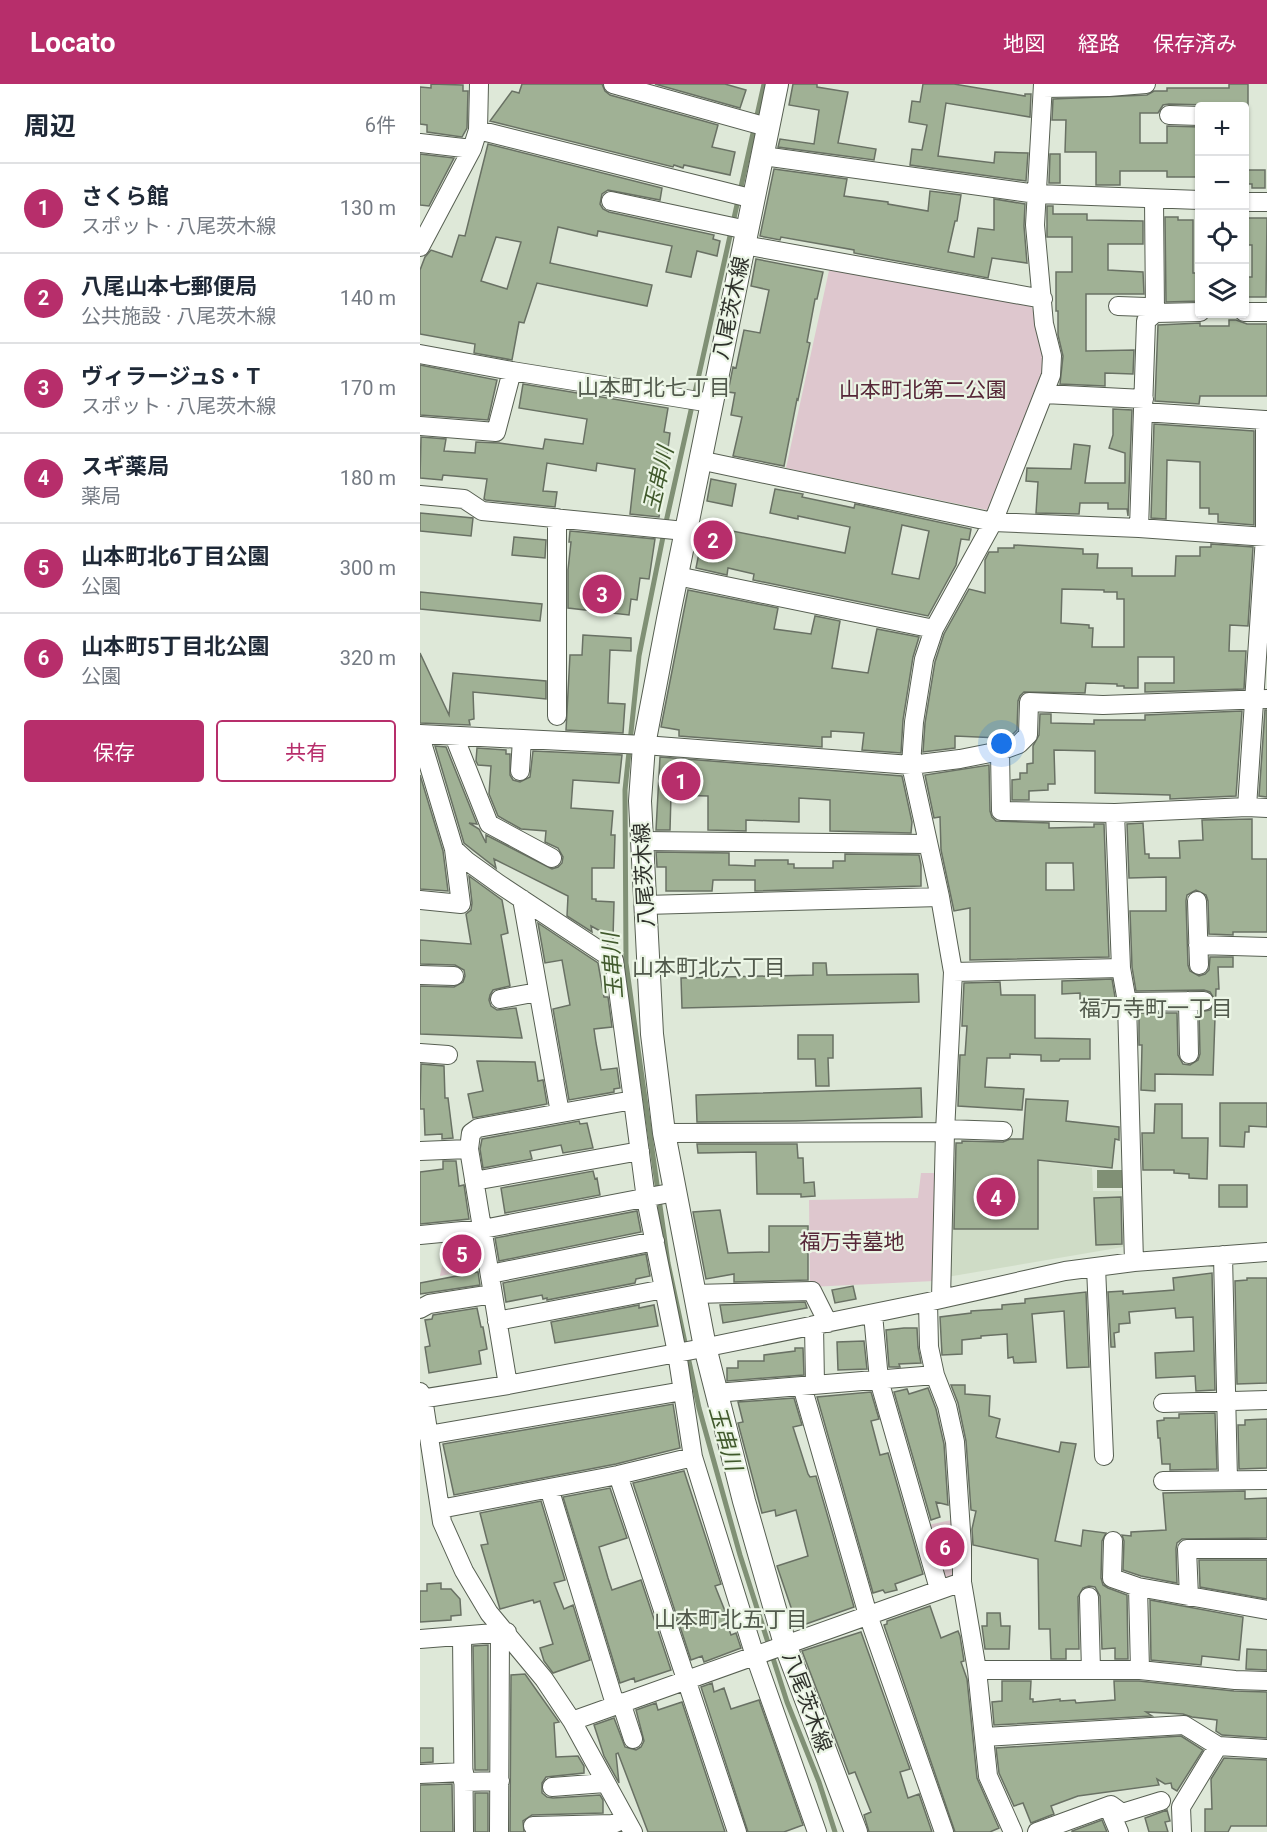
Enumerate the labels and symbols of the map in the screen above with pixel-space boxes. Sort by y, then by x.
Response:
street label: 八尾茨木線 [708,254,754,362]
district label: 山本町北七丁目 [577,375,731,400]
park label: 山本町北第二公園 [839,378,1007,402]
water label: 玉串川 [639,442,679,514]
pin: 2 [694,518,732,562]
pin: 3 [582,572,621,616]
your location [987,729,1016,758]
pin: 1 [662,758,700,804]
street label: 八尾茨木線 [629,822,659,928]
water label: 玉串川 [598,930,627,1000]
district label: 山本町北六丁目 [632,955,786,980]
district label: 福万寺町一丁目 [1079,996,1233,1021]
pin: 4 [976,1174,1016,1220]
park label: 福万寺墓地 [800,1230,905,1254]
pin: 5 [442,1232,482,1276]
water label: 玉串川 [704,1403,747,1475]
pin: 6 [926,1524,964,1570]
district label: 山本町北五丁目 [654,1607,808,1632]
street label: 八尾茨木線 [778,1649,836,1755]

